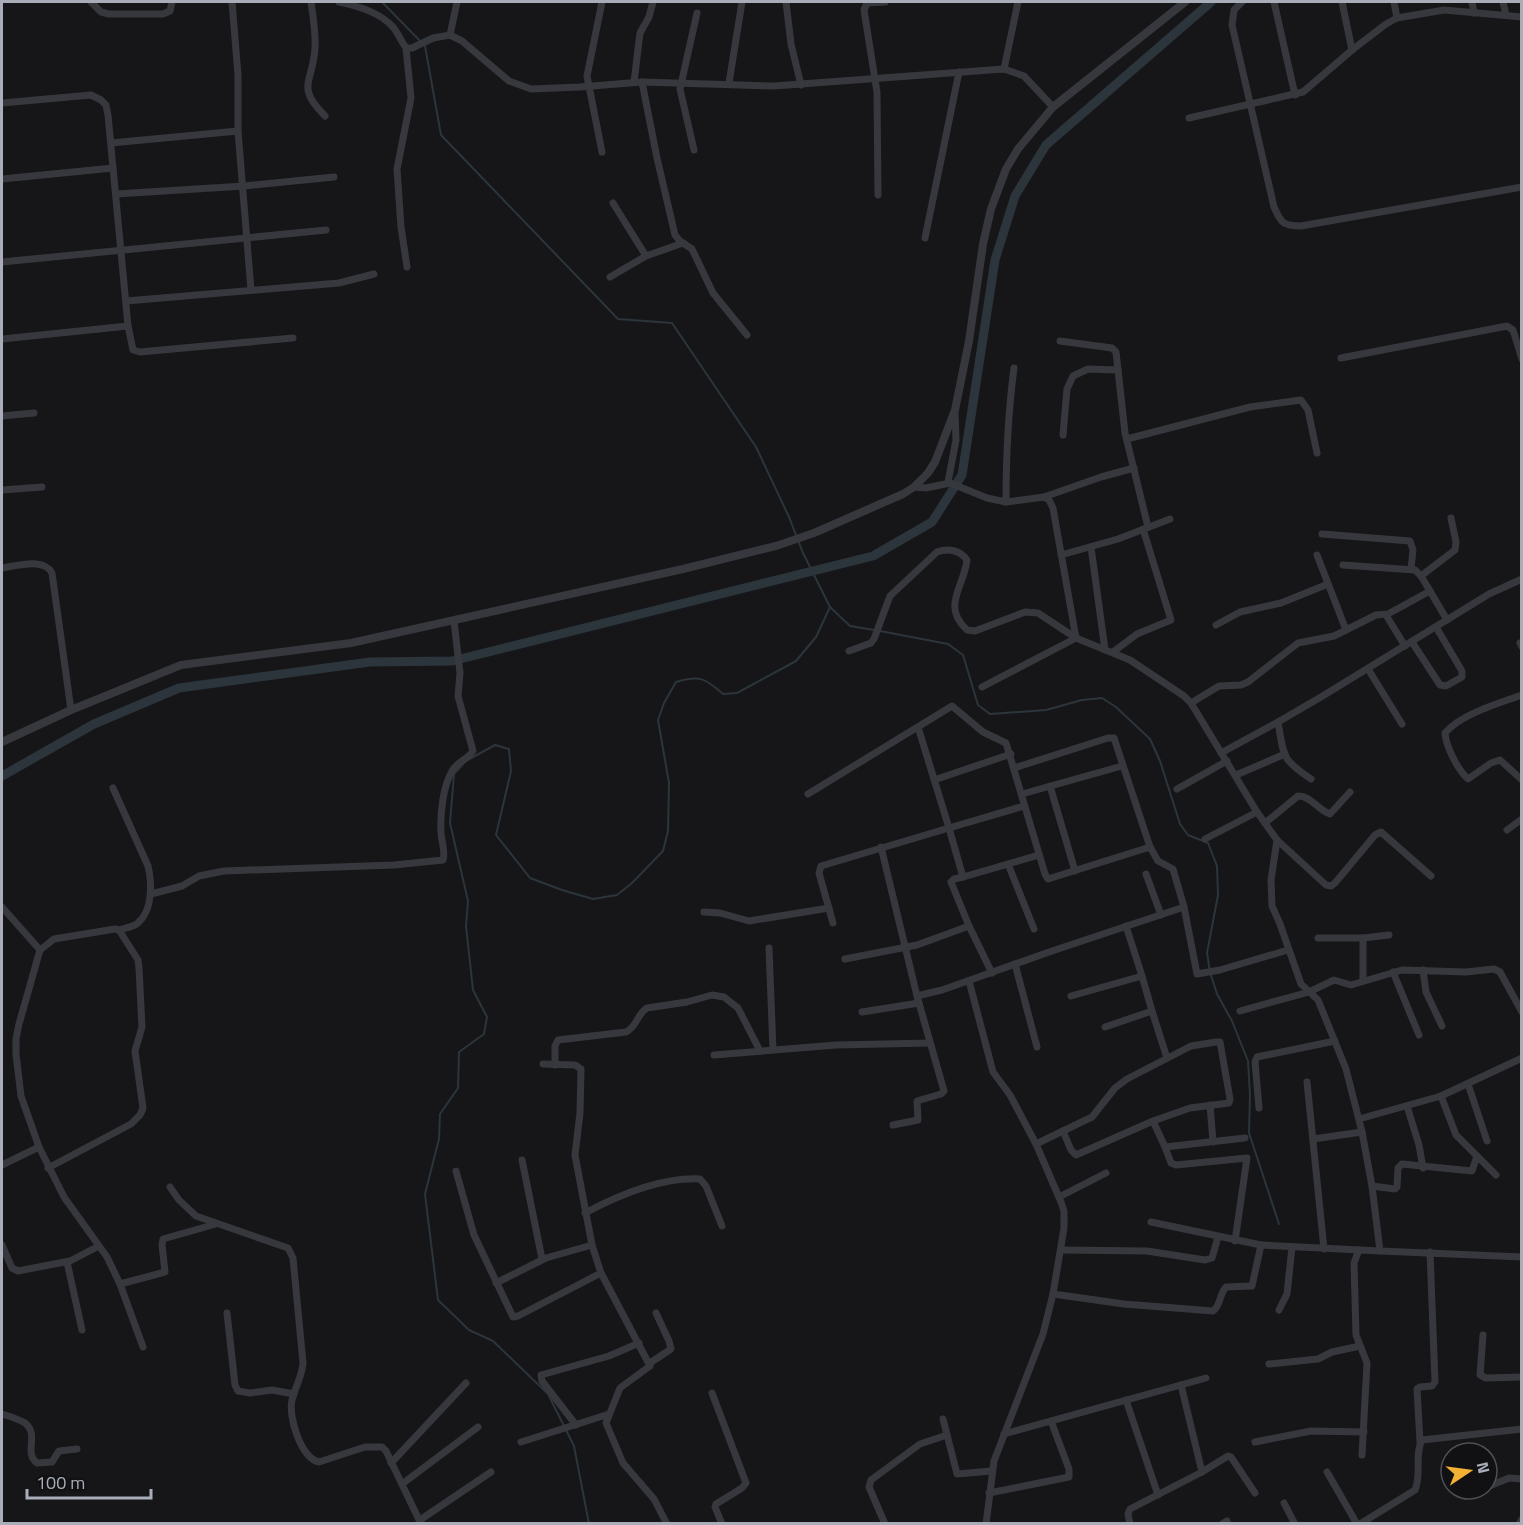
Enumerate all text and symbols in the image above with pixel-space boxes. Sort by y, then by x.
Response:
north arrow [1439,1441,1499,1501]
text: N [1471,1460,1497,1476]
scale bar [27,1462,152,1500]
text: 100 m [36,1469,85,1496]

